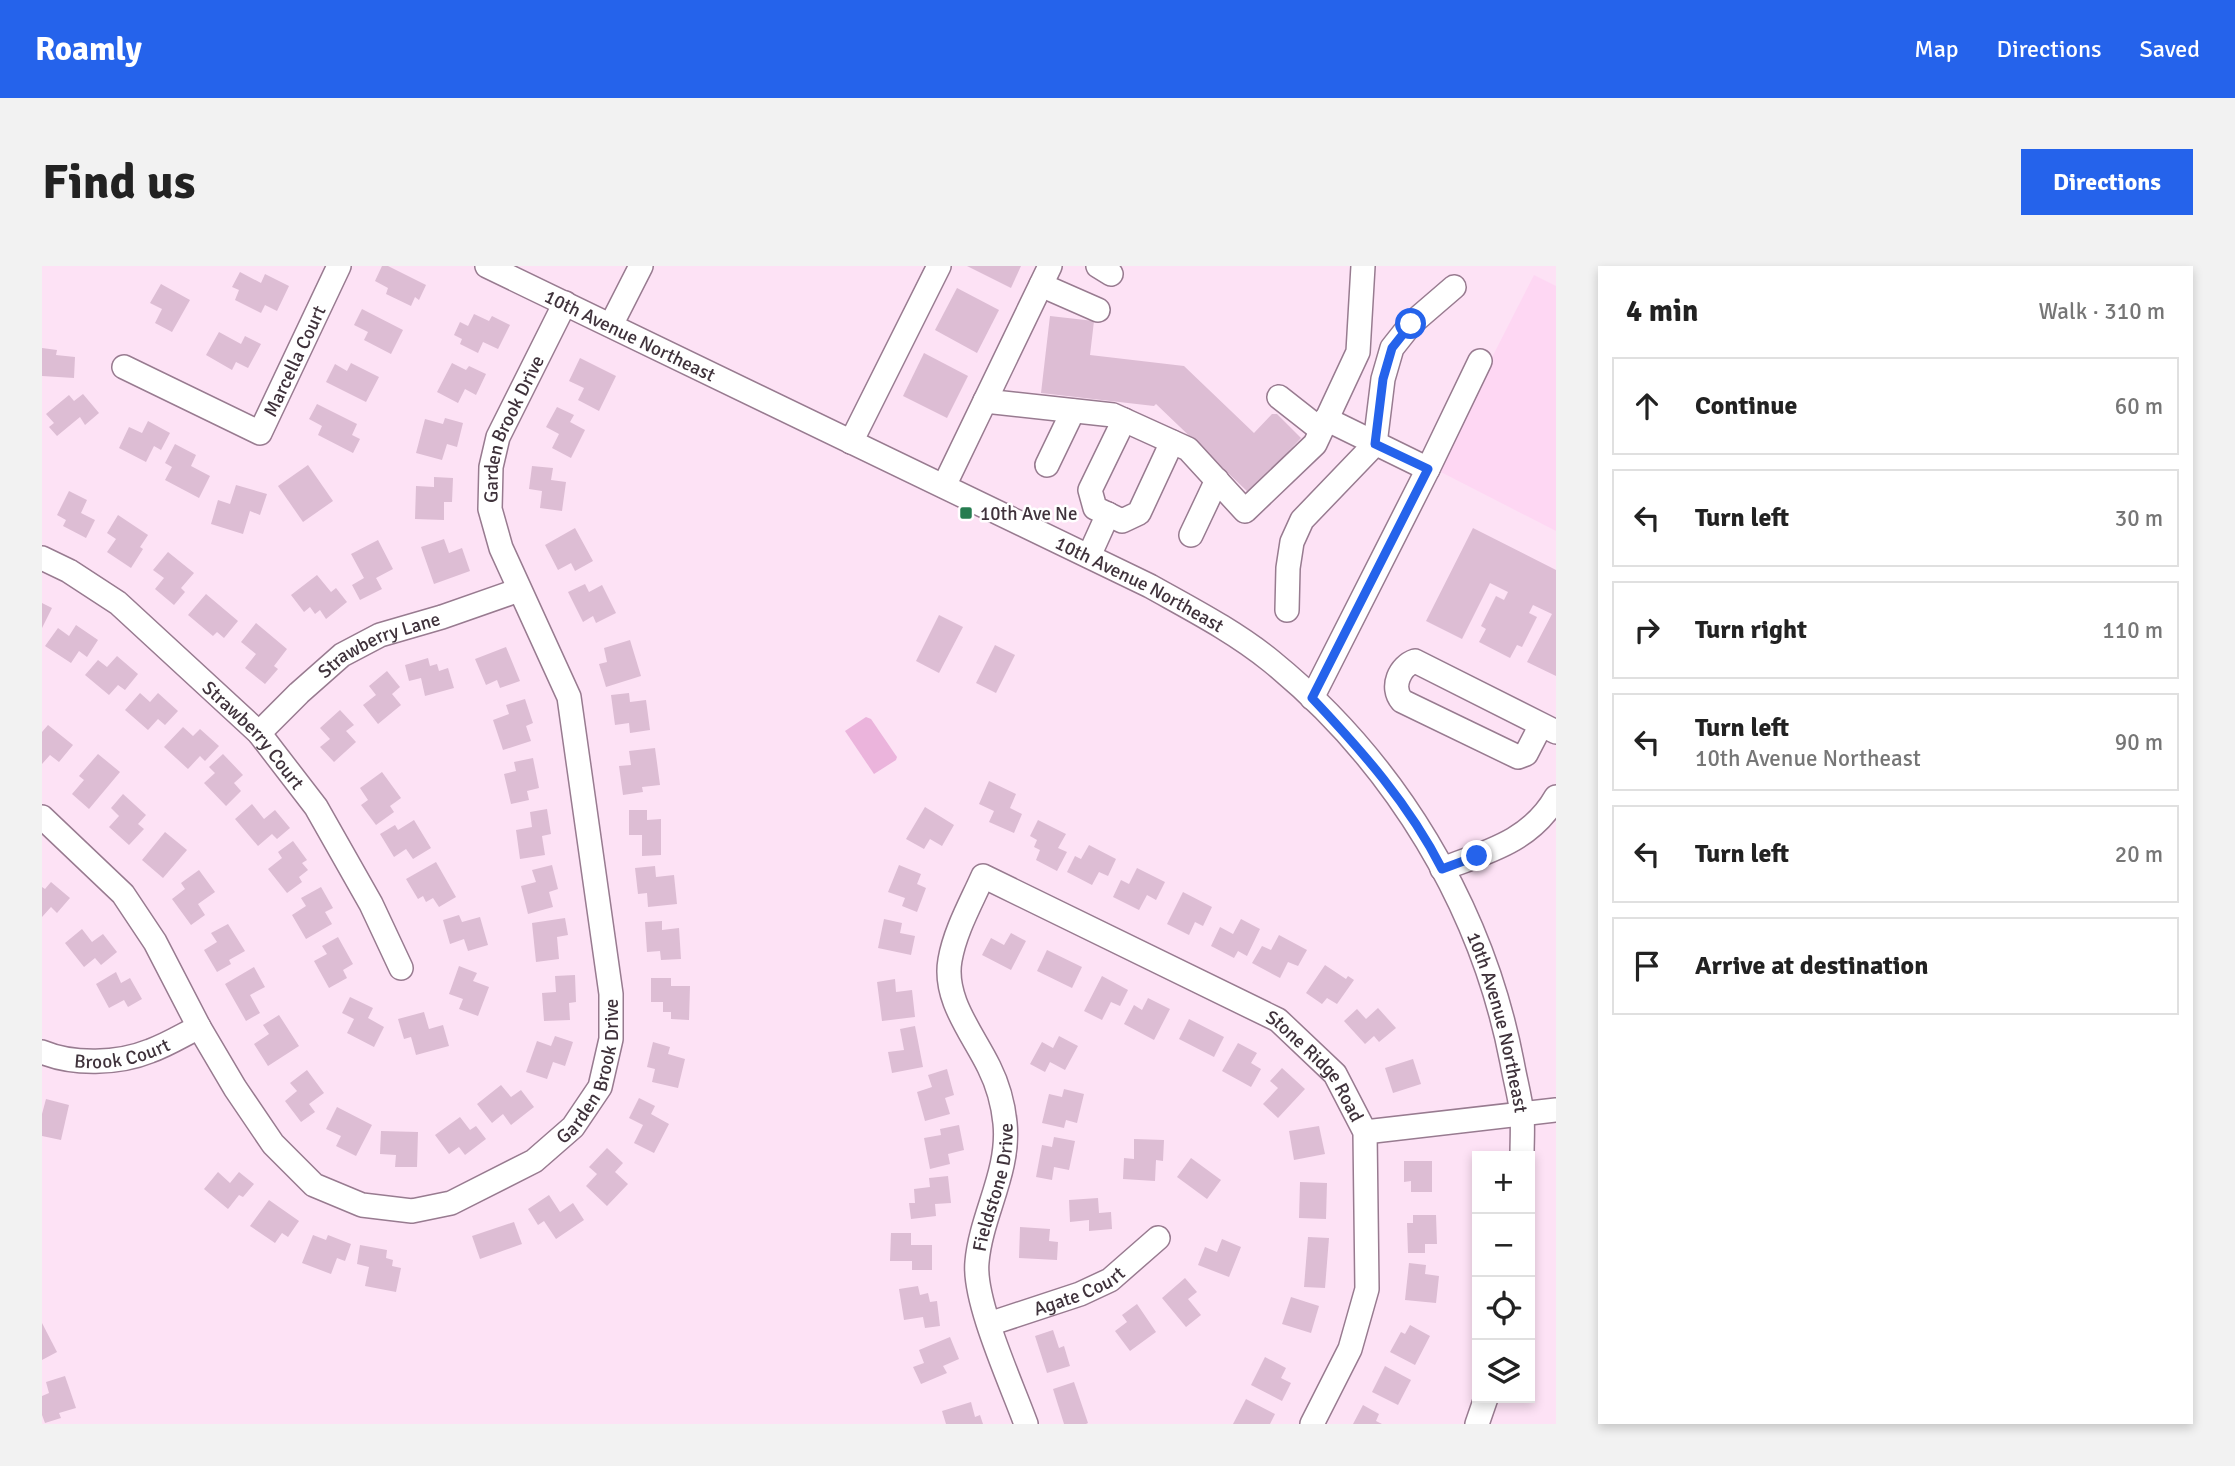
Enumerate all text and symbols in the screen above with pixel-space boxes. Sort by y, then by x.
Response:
text: Roamly [35,29,142,70]
text: Map [1914,34,1959,64]
text: Directions [1997,34,2102,64]
text: Saved [2140,34,2200,64]
button: Directions [2021,149,2193,215]
text: Find us [42,152,195,212]
street label: 10th Avenue Northeast [540,285,719,388]
text: 4 min [1626,293,1698,330]
text: Walk · 310 m [2039,297,2165,326]
street label: Marcella Court [258,301,332,421]
route start [1395,308,1426,339]
street label: Garden Brook Drive [479,351,550,503]
icon: ahead [1628,387,1666,425]
text: Continue [1695,390,1797,422]
text: 60 m [2115,392,2163,421]
icon: left [1628,499,1666,537]
place label: 10th Ave Ne [980,502,1078,526]
text: Turn left [1695,502,1789,534]
text: 30 m [2115,504,2163,533]
marker: 10th Ave Ne [958,505,974,521]
street label: 10th Avenue Northeast [1051,531,1228,638]
street label: Strawberry Lane [313,607,443,684]
icon: right [1628,611,1666,649]
text: Turn right [1695,614,1807,646]
text: 110 m [2102,616,2163,645]
street label: Strawberry Court [197,676,309,795]
text: Turn left [1695,712,1789,744]
icon: left [1628,723,1666,761]
text: 90 m [2115,728,2163,757]
text: 10th Avenue Northeast [1695,744,1921,773]
icon: left [1628,835,1666,873]
text: Turn left [1695,838,1789,870]
route end [1461,840,1492,871]
text: 20 m [2115,840,2163,869]
street label: 10th Avenue Northeast [1461,928,1533,1115]
icon: arrive [1628,947,1666,985]
text: Arrive at destination [1695,950,1928,982]
street label: Garden Brook Drive [551,999,624,1149]
street label: Stone Ridge Road [1262,1005,1369,1126]
street label: Brook Court [73,1033,174,1074]
street label: Fieldstone Drive [967,1122,1019,1254]
map controls [1472,1151,1535,1403]
button: + [1472,1151,1535,1214]
button: − [1472,1214,1535,1277]
street label: Agate Court [1031,1261,1130,1321]
button: locate [1472,1277,1535,1340]
button: layers [1472,1340,1535,1403]

